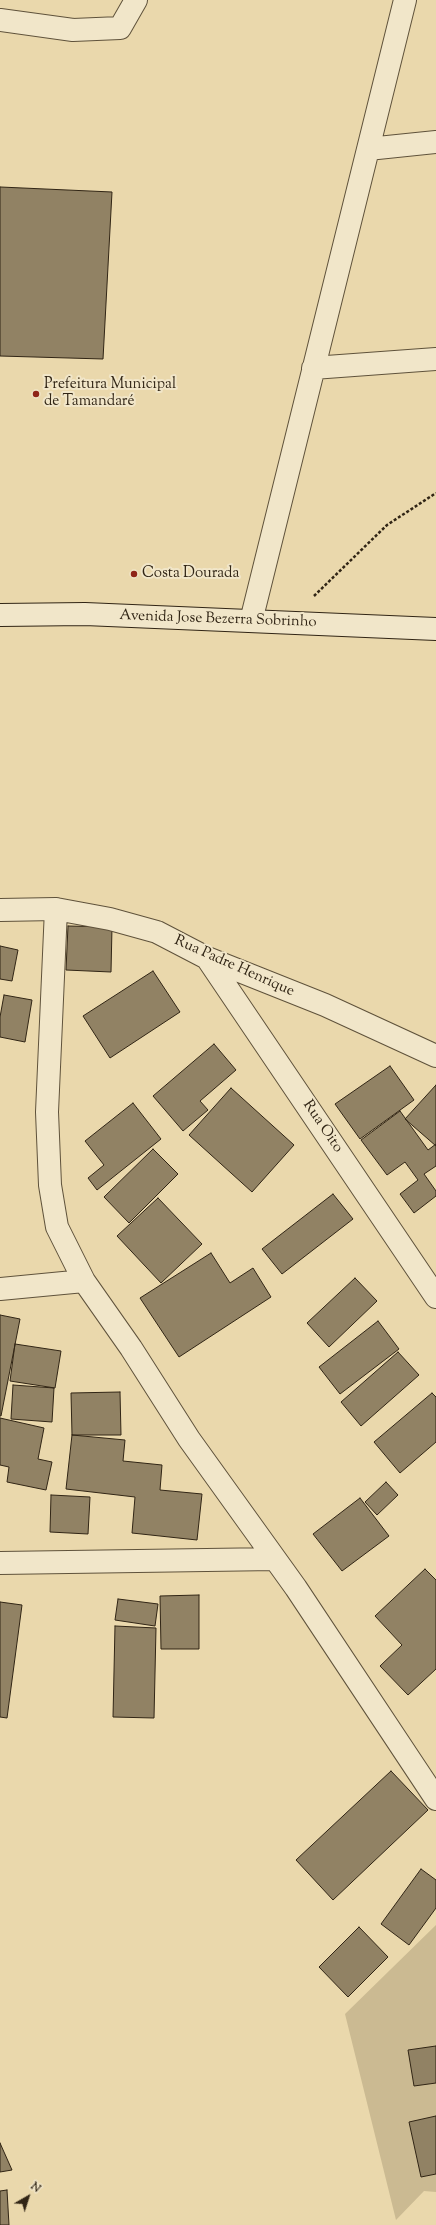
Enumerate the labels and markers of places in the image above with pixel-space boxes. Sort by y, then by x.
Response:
place label: Prefeitura Municipal de Tamandaré [44,376,176,411]
marker: Prefeitura Municipal de Tamandaré [31,389,41,399]
place label: Costa Dourada [142,565,239,583]
marker: Costa Dourada [129,569,139,579]

